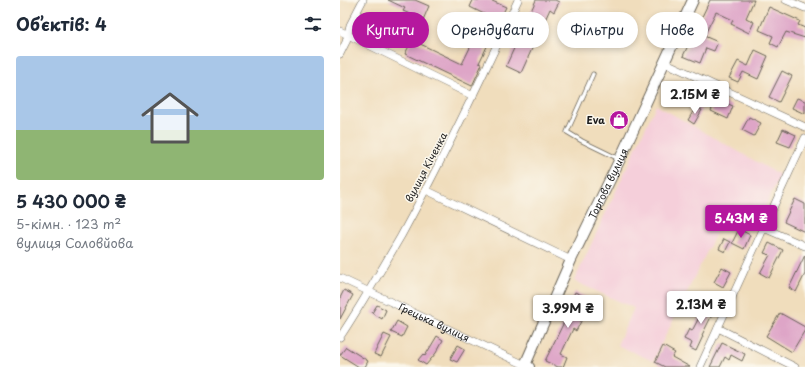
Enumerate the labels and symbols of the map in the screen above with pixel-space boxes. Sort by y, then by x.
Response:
pin: 2.15M ₴ [658,81,732,115]
shop icon: Eva [608,109,630,131]
place label: Eva [587,112,605,127]
street label: вулиця Кіченка [401,128,451,204]
street label: Торгова вулиця [584,146,631,221]
pin: 5.43M ₴ [704,205,778,239]
pin: 2.13M ₴ [664,291,738,325]
pin: 3.99M ₴ [531,295,605,329]
street label: Грецька вулиця [396,299,472,345]

